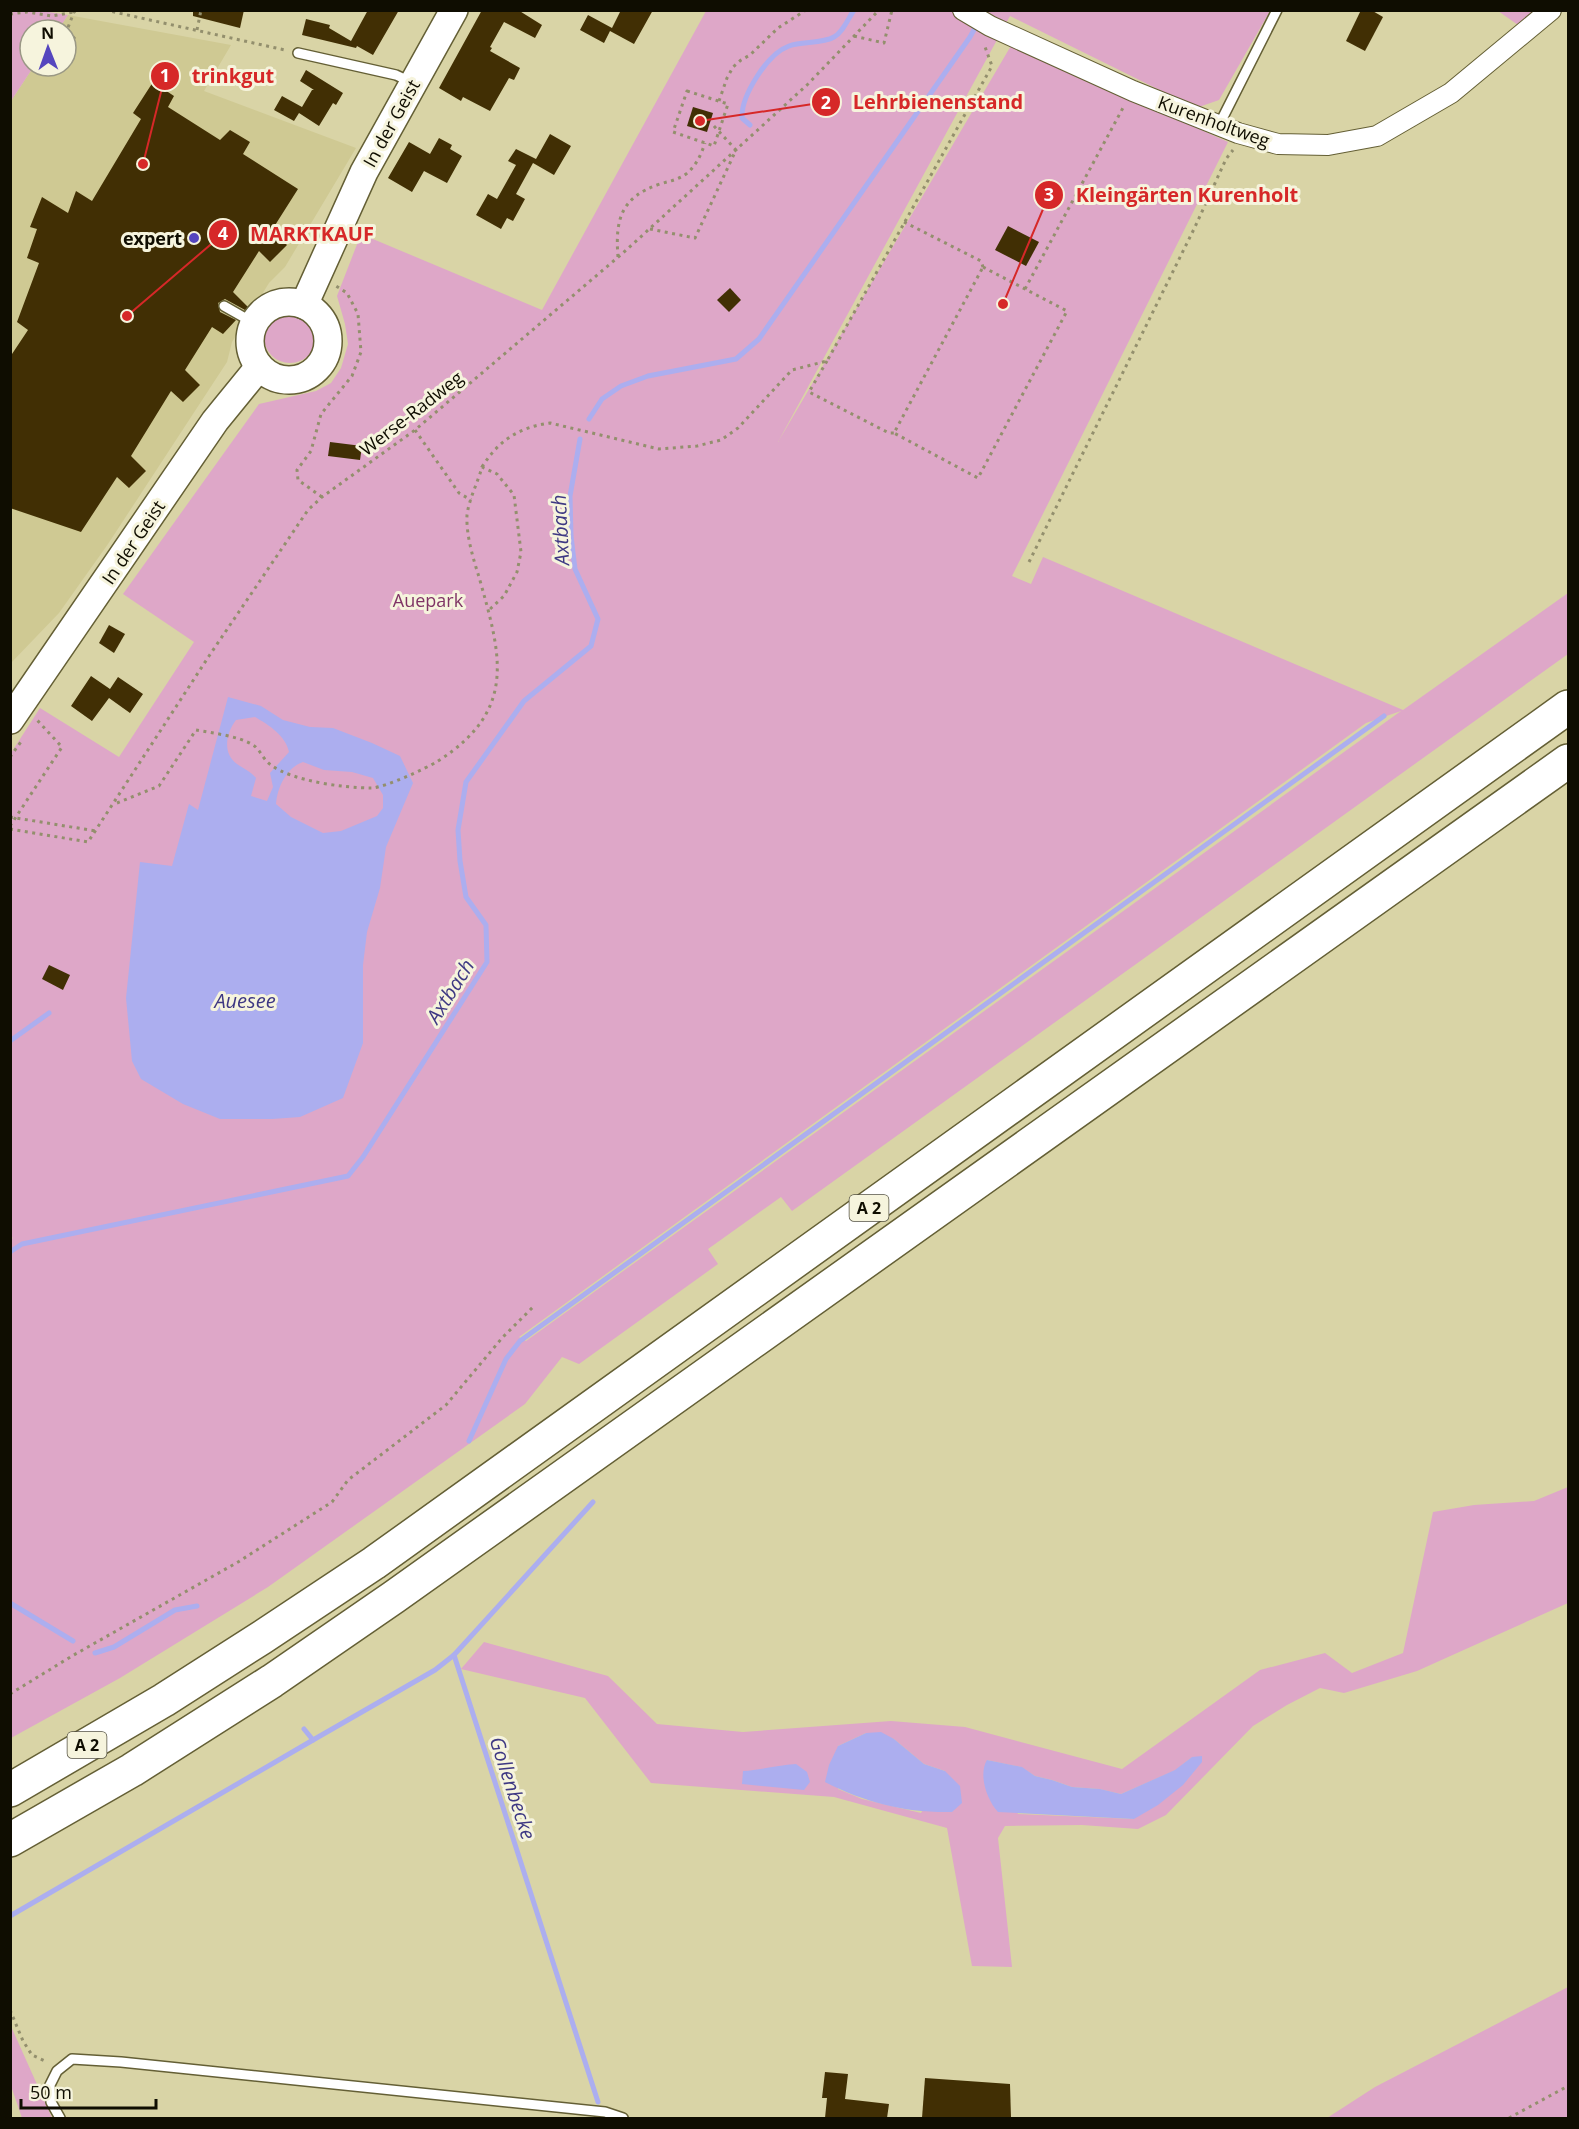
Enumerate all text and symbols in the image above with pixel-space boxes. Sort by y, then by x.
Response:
north arrow [18,18,78,78]
text: N [41,22,54,44]
callout: trinkgut [150,57,286,95]
text: trinkgut [192,62,275,89]
text: 1 [160,63,170,87]
street label: In der Geist [357,75,425,171]
callout: Lehrbienenstand [811,83,1035,121]
text: Lehrbienenstand [853,88,1023,115]
text: 2 [821,90,831,114]
street label: Kurenholtweg [1155,90,1273,152]
callout: Kleingärten Kurenholt [1034,176,1310,214]
text: Kleingärten Kurenholt [1076,181,1299,208]
text: 3 [1044,182,1054,206]
callout: MARKTKAUF [208,215,386,253]
text: MARKTKAUF [250,220,374,247]
text: 4 [218,221,228,245]
place label: expert [123,226,182,250]
marker: expert [187,231,201,245]
street label: Werse-Radweg [355,365,468,461]
water label: Axtbach [545,494,575,568]
street label: In der Geist [96,495,170,589]
park label: Auepark [393,588,464,612]
water label: Axtbach [419,954,480,1030]
water label: Auesee [212,987,276,1014]
road number: A 2 [850,1195,888,1221]
road number: A 2 [68,1732,106,1758]
water label: Gollenbecke [484,1733,542,1843]
scale bar [21,2072,156,2110]
text: 50 m [30,2080,72,2104]

